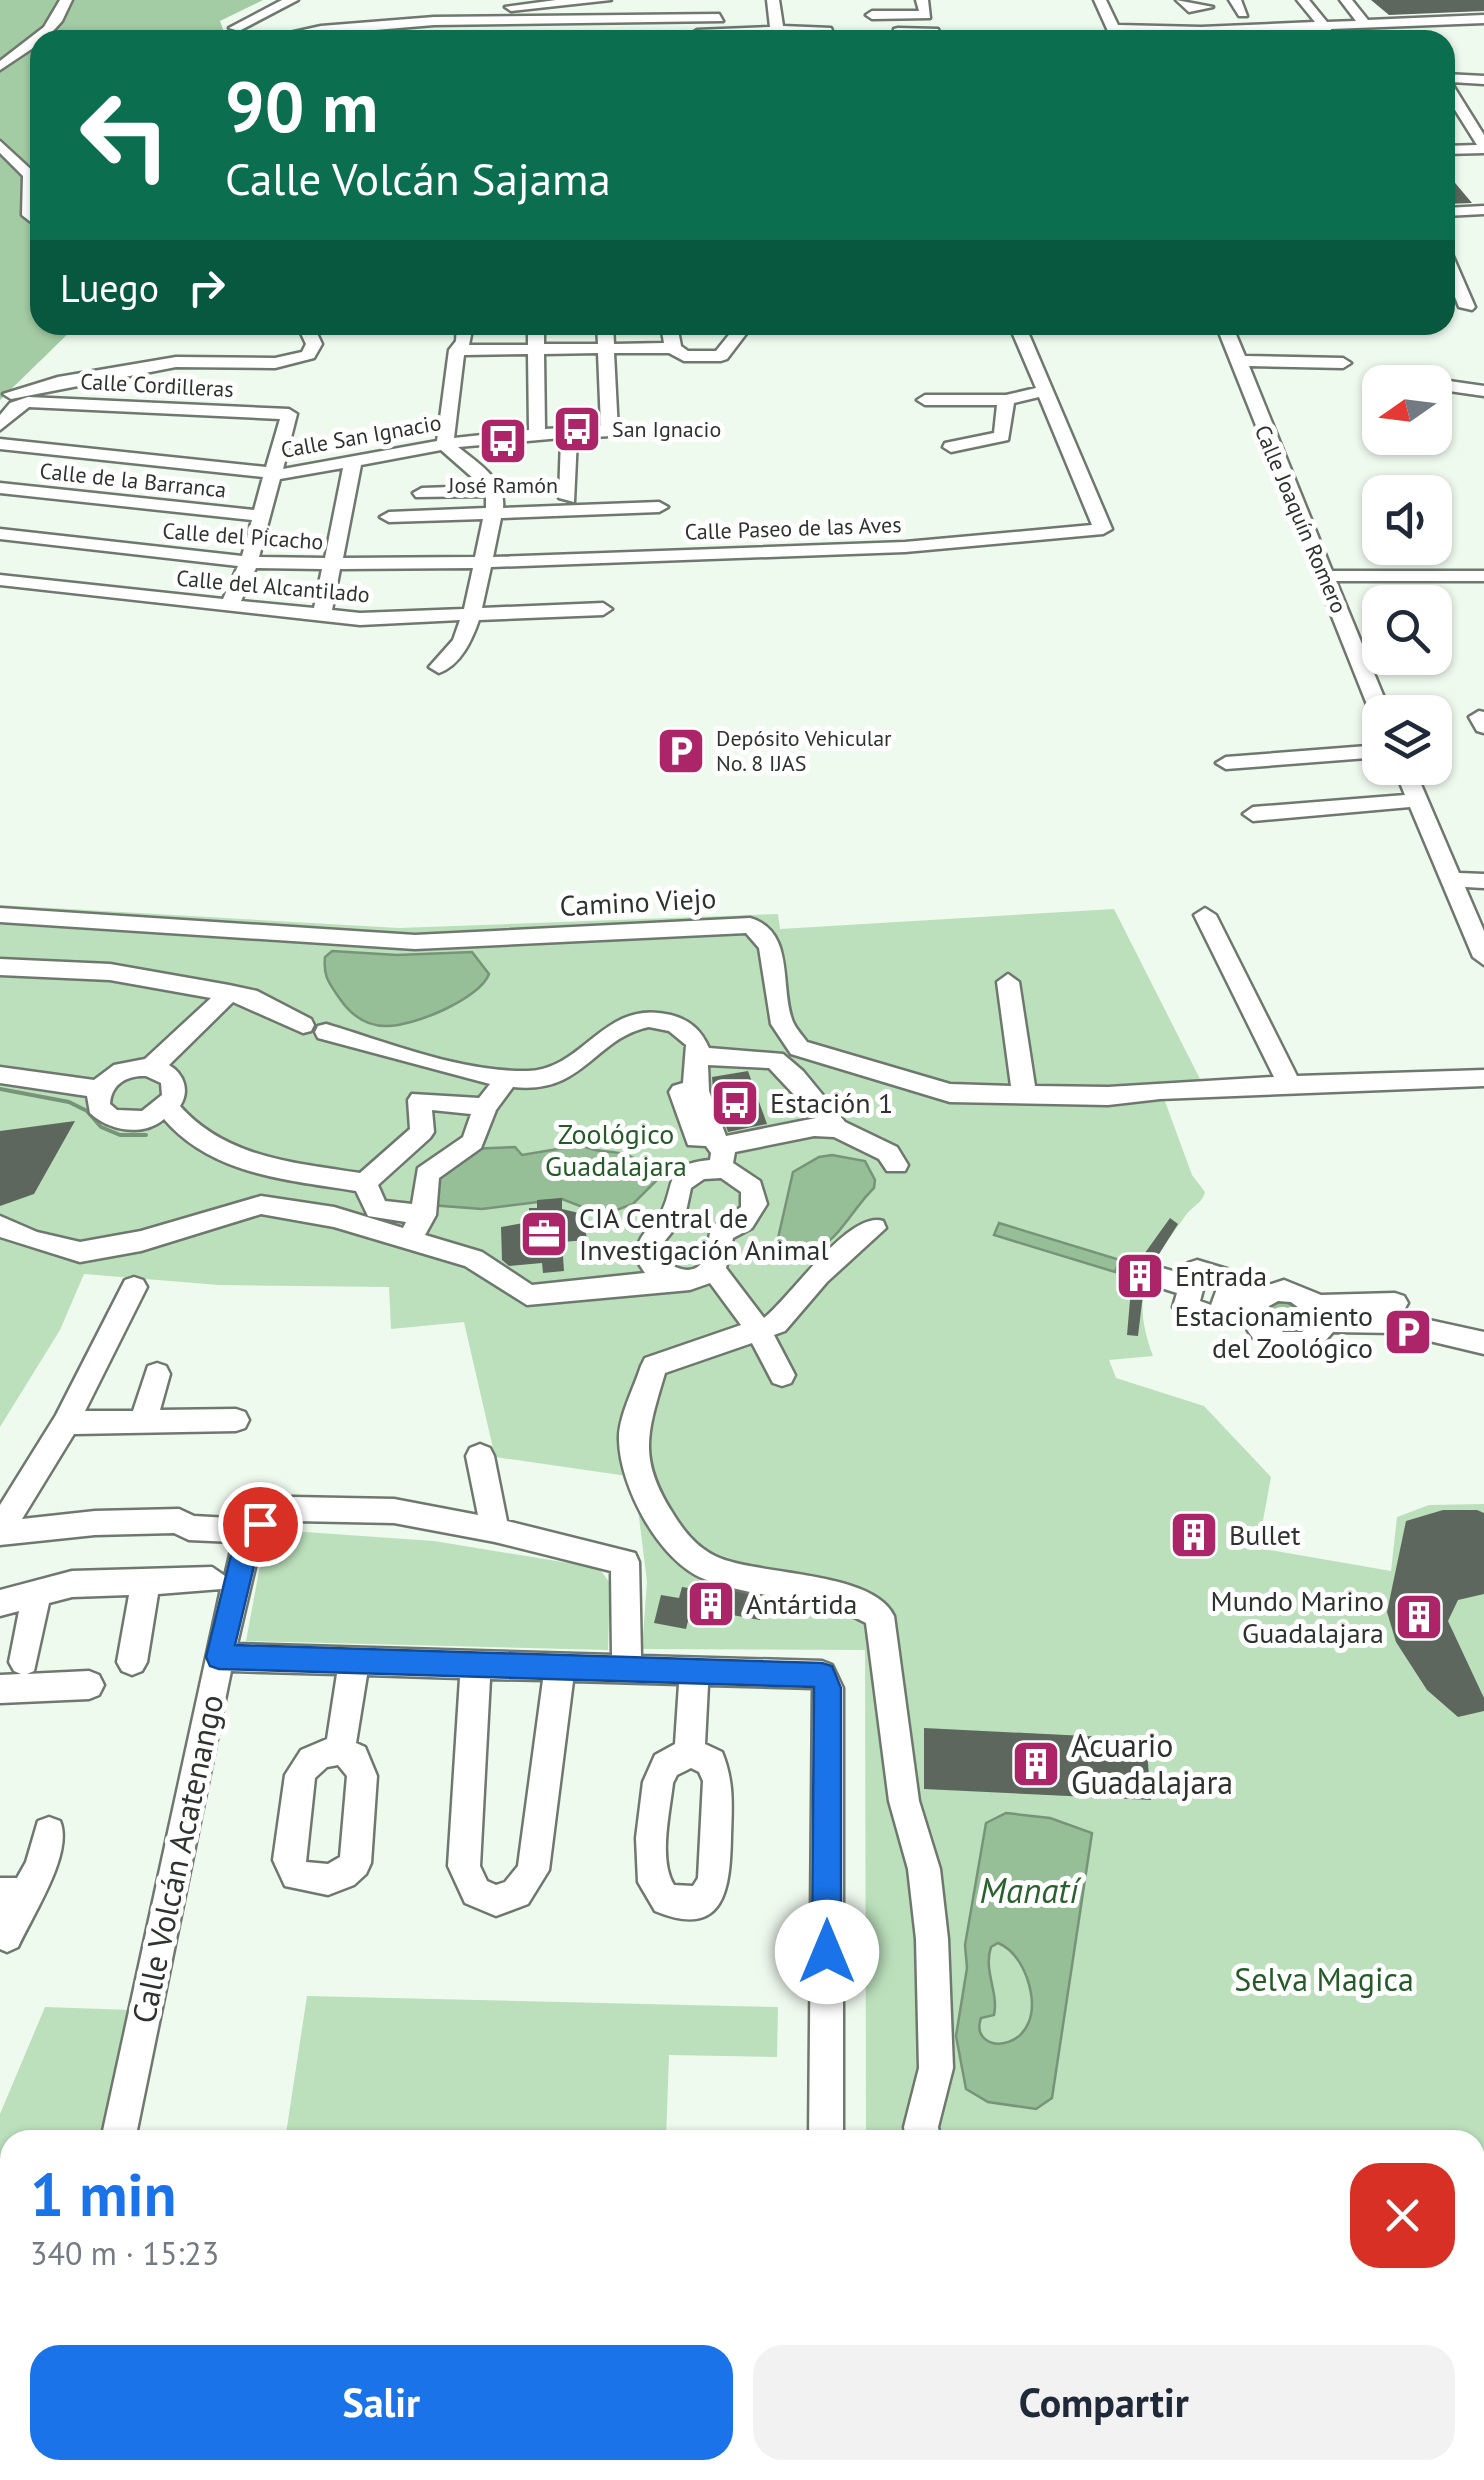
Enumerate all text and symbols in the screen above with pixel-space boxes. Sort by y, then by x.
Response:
text: 90 m [225,61,378,151]
icon: left [60,70,190,200]
text: Calle Volcán Sajama [225,149,611,207]
icon: right [179,260,234,315]
text: Luego [60,263,159,312]
north arrow [1362,365,1452,455]
map controls [1362,365,1452,785]
street label: Calle Cordilleras [80,367,234,403]
bus stop icon: San Ignacio [551,403,603,455]
street label: Calle San Ignacio [279,408,443,464]
bus stop icon: José Ramón [477,415,529,467]
place label: San Ignacio [612,415,721,443]
street label: Calle Joaquín Romero [1249,421,1353,617]
street label: Calle de la Barranca [38,456,228,504]
place label: José Ramón [447,471,558,499]
button: sound [1362,475,1452,565]
street label: Calle Paseo de las Aves [684,510,902,546]
street label: Calle del Picacho [162,516,324,556]
street label: Calle del Alcantilado [175,564,371,608]
button: search [1362,585,1452,675]
button: layers [1362,695,1452,785]
place label: Depósito Vehicular No. 8 IJAS [716,724,892,777]
parking icon: Depósito Vehicular No. 8 IJAS [655,725,707,777]
street label: Camino Viejo [559,879,717,924]
bus stop icon: Estación 1 [709,1077,761,1129]
place label: Estación 1 [770,1084,893,1121]
park label: Zoológico Guadalajara [545,1115,687,1184]
place label: CIA Central de Investigación Animal [579,1199,829,1268]
office icon: CIA Central de Investigación Animal [518,1208,570,1260]
building icon: Entrada [1114,1250,1166,1302]
place label: Entrada [1175,1257,1267,1294]
place label: Estacionamiento del Zoológico [1175,1297,1373,1366]
parking icon: Estacionamiento del Zoológico [1382,1306,1434,1358]
pin [218,1482,303,1567]
icon: arrive [233,1497,288,1552]
building icon: Bullet [1168,1509,1220,1561]
place label: Bullet [1229,1516,1301,1553]
building icon: Antártida [685,1578,737,1630]
place label: Mundo Marino Guadalajara [1211,1582,1384,1651]
place label: Antártida [746,1585,857,1622]
building icon: Mundo Marino Guadalajara [1393,1591,1445,1643]
street label: Calle Volcán Acatenango [122,1691,232,2027]
place label: Acuario Guadalajara [1071,1724,1233,1803]
building icon: Acuario Guadalajara [1010,1738,1062,1790]
water label: Manatí [980,1867,1082,1913]
position arrow [775,1900,879,2004]
park label: Selva Magica [1234,1958,1414,2000]
text: 1 min [30,2155,176,2233]
button: close [1350,2163,1455,2268]
text: 340 m · 15:23 [30,2232,219,2274]
button: Salir [30,2345,733,2460]
button: Compartir [753,2345,1455,2460]

